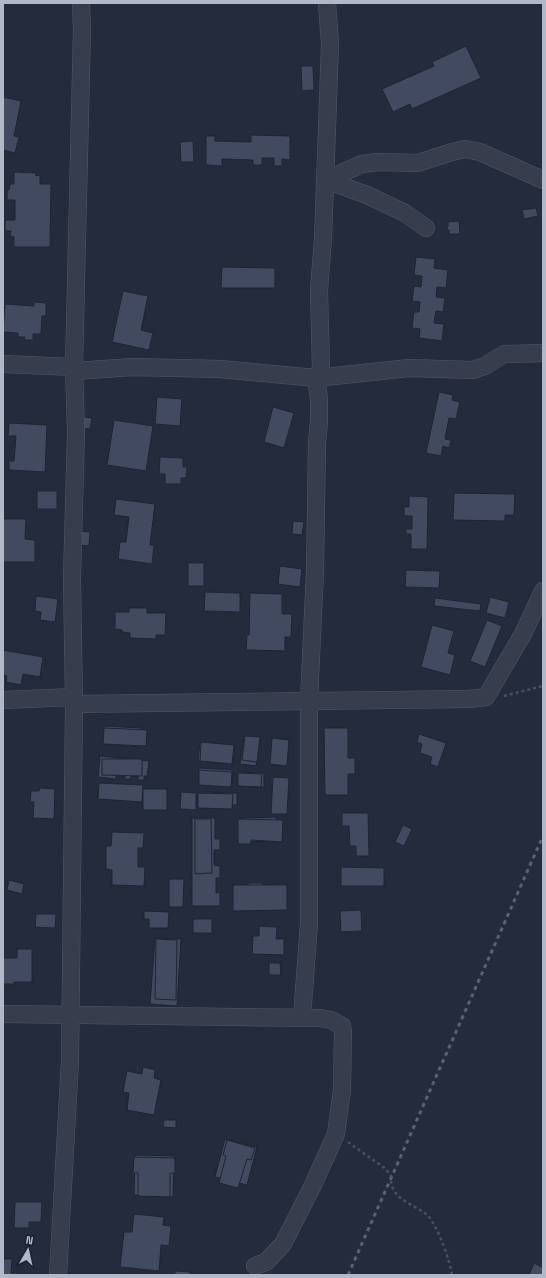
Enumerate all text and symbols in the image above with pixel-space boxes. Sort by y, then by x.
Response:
north arrow [8,1230,48,1270]
text: N [25,1233,34,1248]

